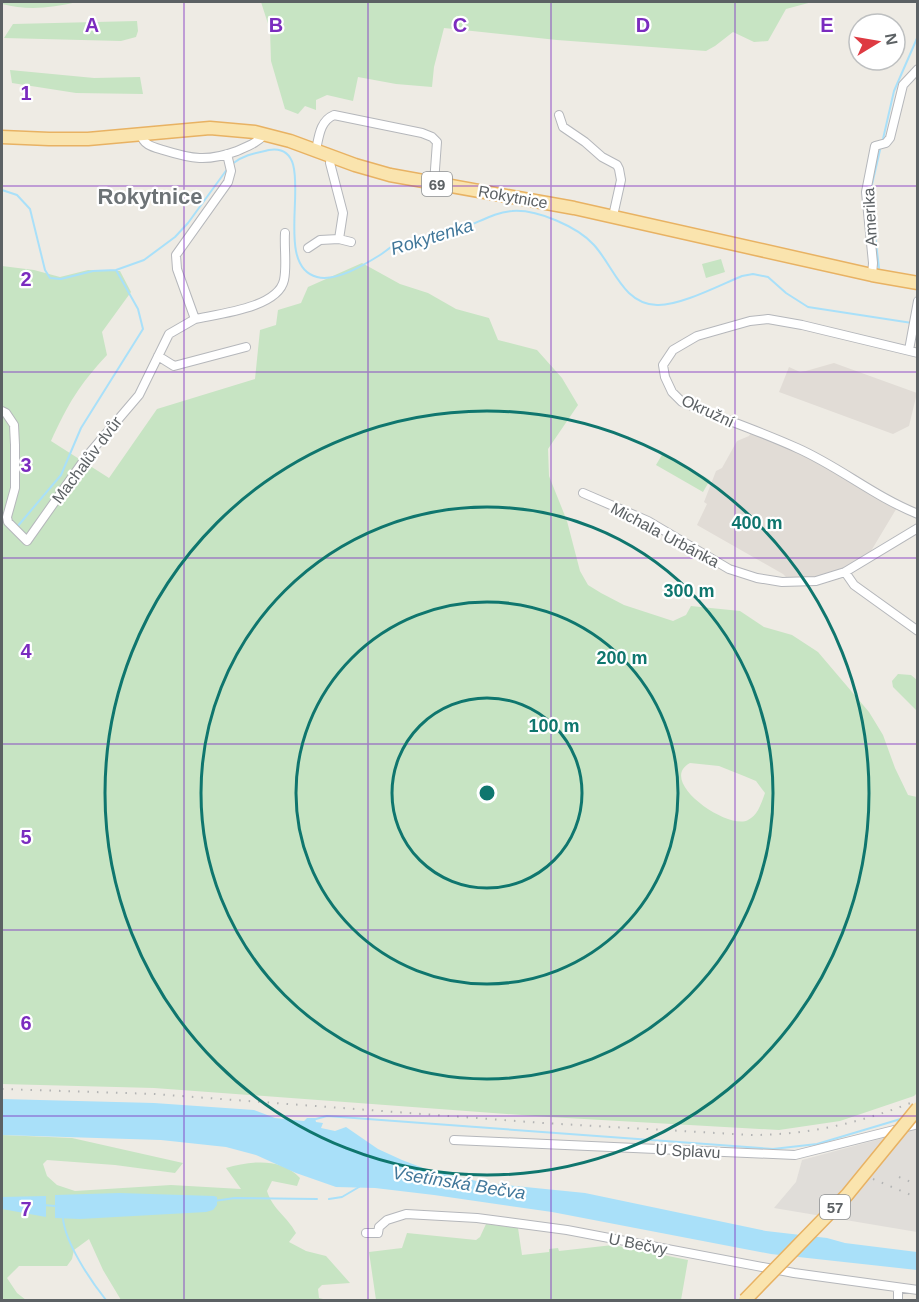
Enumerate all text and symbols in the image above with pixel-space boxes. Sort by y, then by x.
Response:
north arrow [847,12,907,72]
text: A [85,14,99,36]
text: B [269,14,283,36]
text: C [453,14,467,36]
text: D [636,14,650,36]
text: E [820,14,834,36]
text: N [882,32,901,47]
text: 1 [20,82,32,104]
road number: 69 [422,172,452,196]
street label: Rokytnice [477,183,549,211]
district label: Rokytnice [97,184,203,209]
street label: Amerika [860,187,880,247]
water label: Rokytenka [388,215,476,259]
text: 2 [20,268,32,290]
street label: Okružní [679,391,737,431]
street label: Machalův dvůr [49,413,126,507]
text: 3 [20,454,32,476]
street label: Michala Urbánka [608,499,722,571]
text: 400 m [731,513,783,533]
text: 300 m [663,581,715,601]
text: 4 [20,640,32,662]
text: 200 m [596,648,648,668]
text: 100 m [528,716,580,736]
centre of rings [477,783,497,803]
text: 5 [20,826,32,848]
text: 6 [20,1012,32,1034]
street label: U Splavu [655,1141,721,1161]
water label: Vsetínská Bečva [391,1163,527,1203]
road number: 57 [820,1195,850,1219]
text: 7 [20,1198,32,1220]
street label: U Bečvy [607,1230,669,1258]

